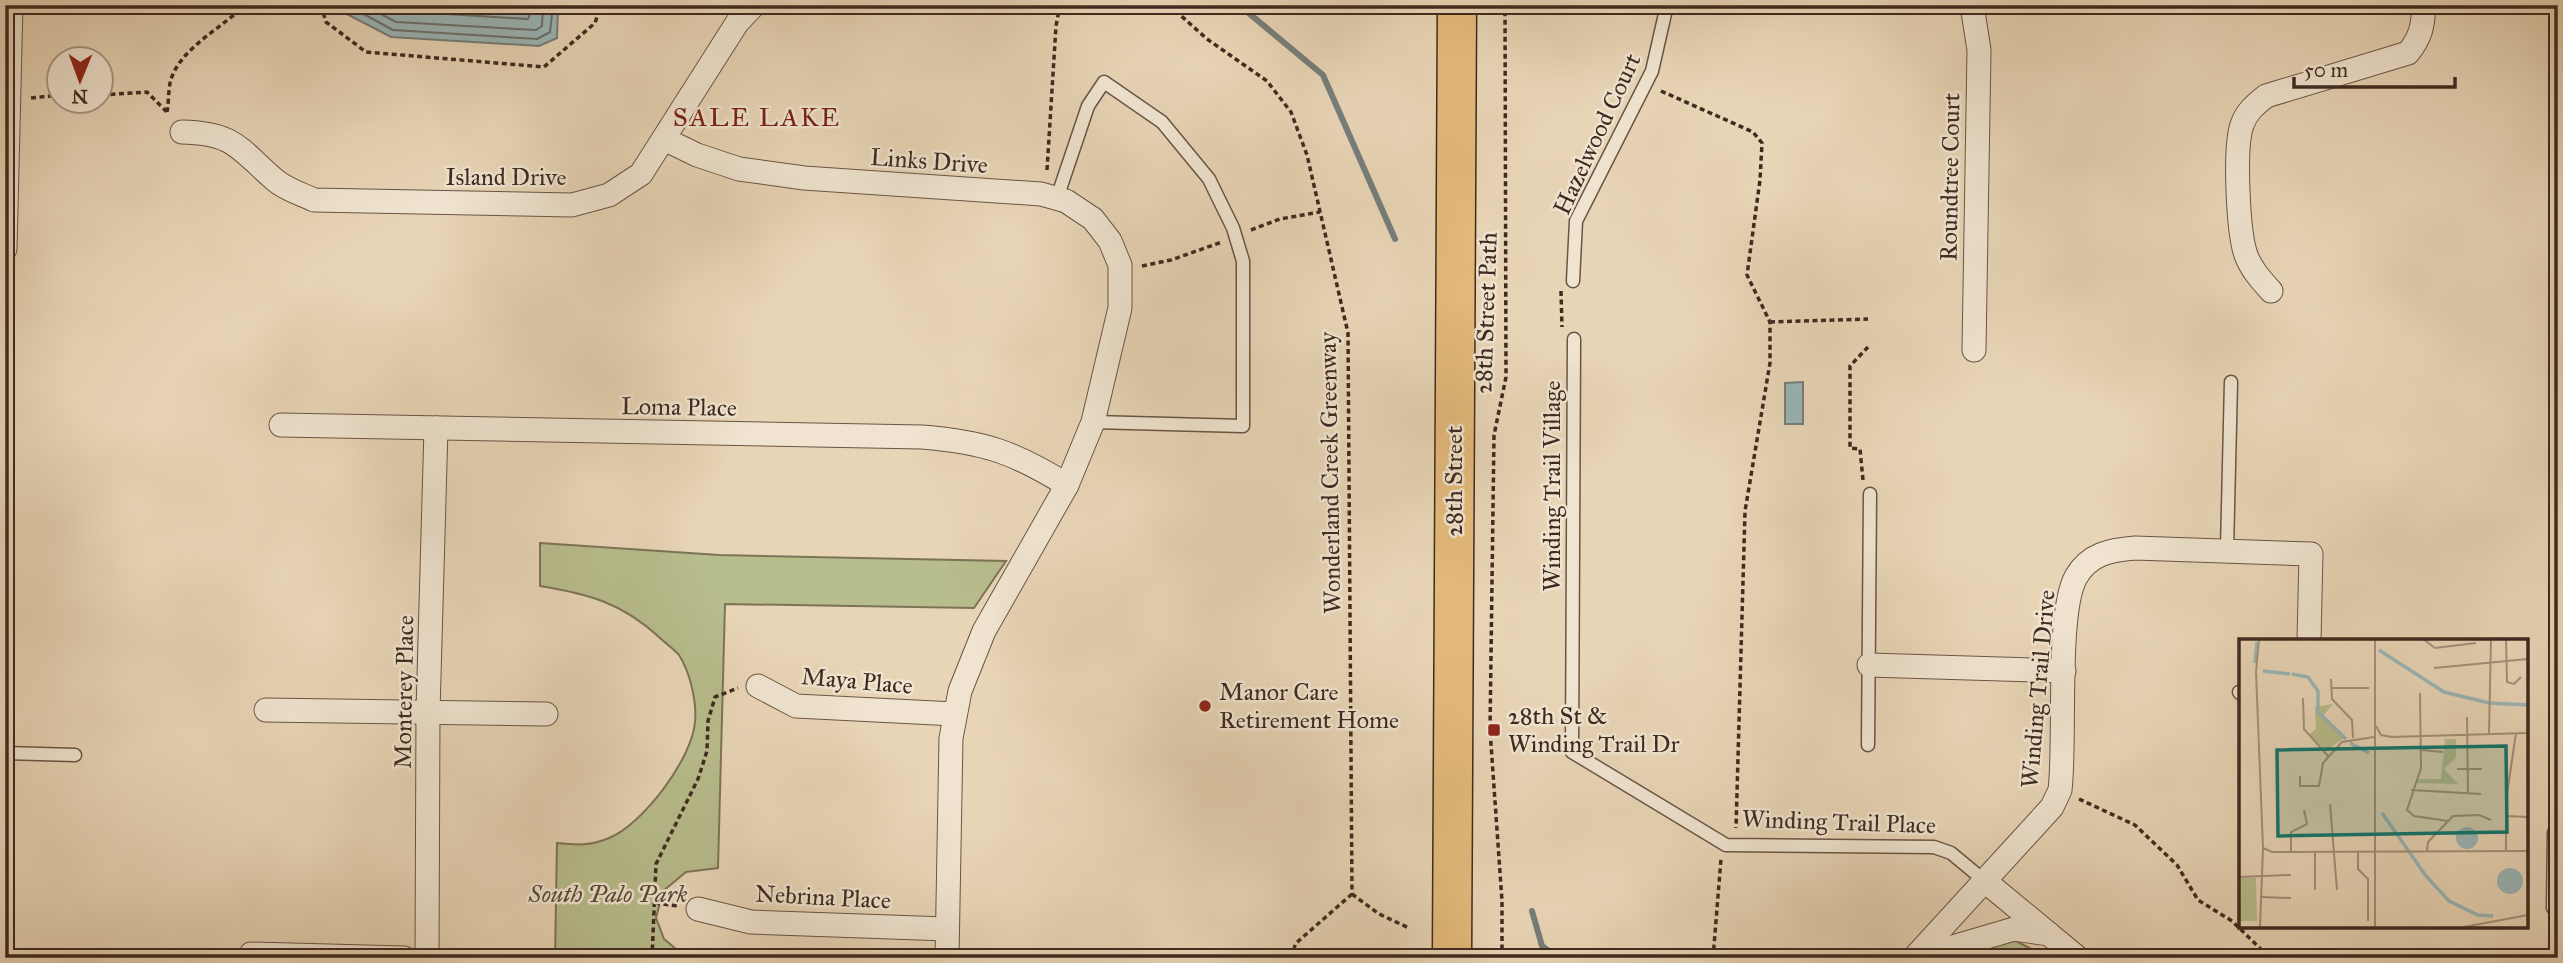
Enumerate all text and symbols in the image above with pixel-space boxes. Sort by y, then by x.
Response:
north arrow [46,46,116,116]
scale bar [2294,46,2454,90]
street label: Hazelwood Court [1547,48,1648,219]
text: 50 m [2304,57,2349,83]
text: N [71,85,88,108]
street label: Roundtree Court [1934,92,1966,261]
district label: SALE LAKE [673,101,841,133]
street label: Links Drive [869,142,989,180]
street label: Island Drive [445,162,567,192]
street label: 28th Street Path [1468,232,1504,394]
street label: Wonderland Creek Greenway [1313,331,1347,614]
street label: Winding Trail Village [1537,380,1567,592]
street label: Loma Place [621,391,737,423]
street label: 28th Street [1439,425,1469,537]
street label: Winding Trail Drive [2014,589,2062,789]
street label: Monterey Place [388,615,420,769]
inset map [2239,639,2528,928]
street label: Maya Place [800,661,914,701]
place label: Manor Care Retirement Home [1219,677,1399,735]
marker: Manor Care Retirement Home [1197,698,1213,714]
place label: 28th St & Winding Trail Dr [1508,701,1680,759]
marker: 28th St & Winding Trail Dr [1486,722,1502,738]
street label: Winding Trail Place [1741,804,1937,840]
street label: Nebrina Place [754,878,892,916]
park label: South Palo Park [528,879,688,909]

